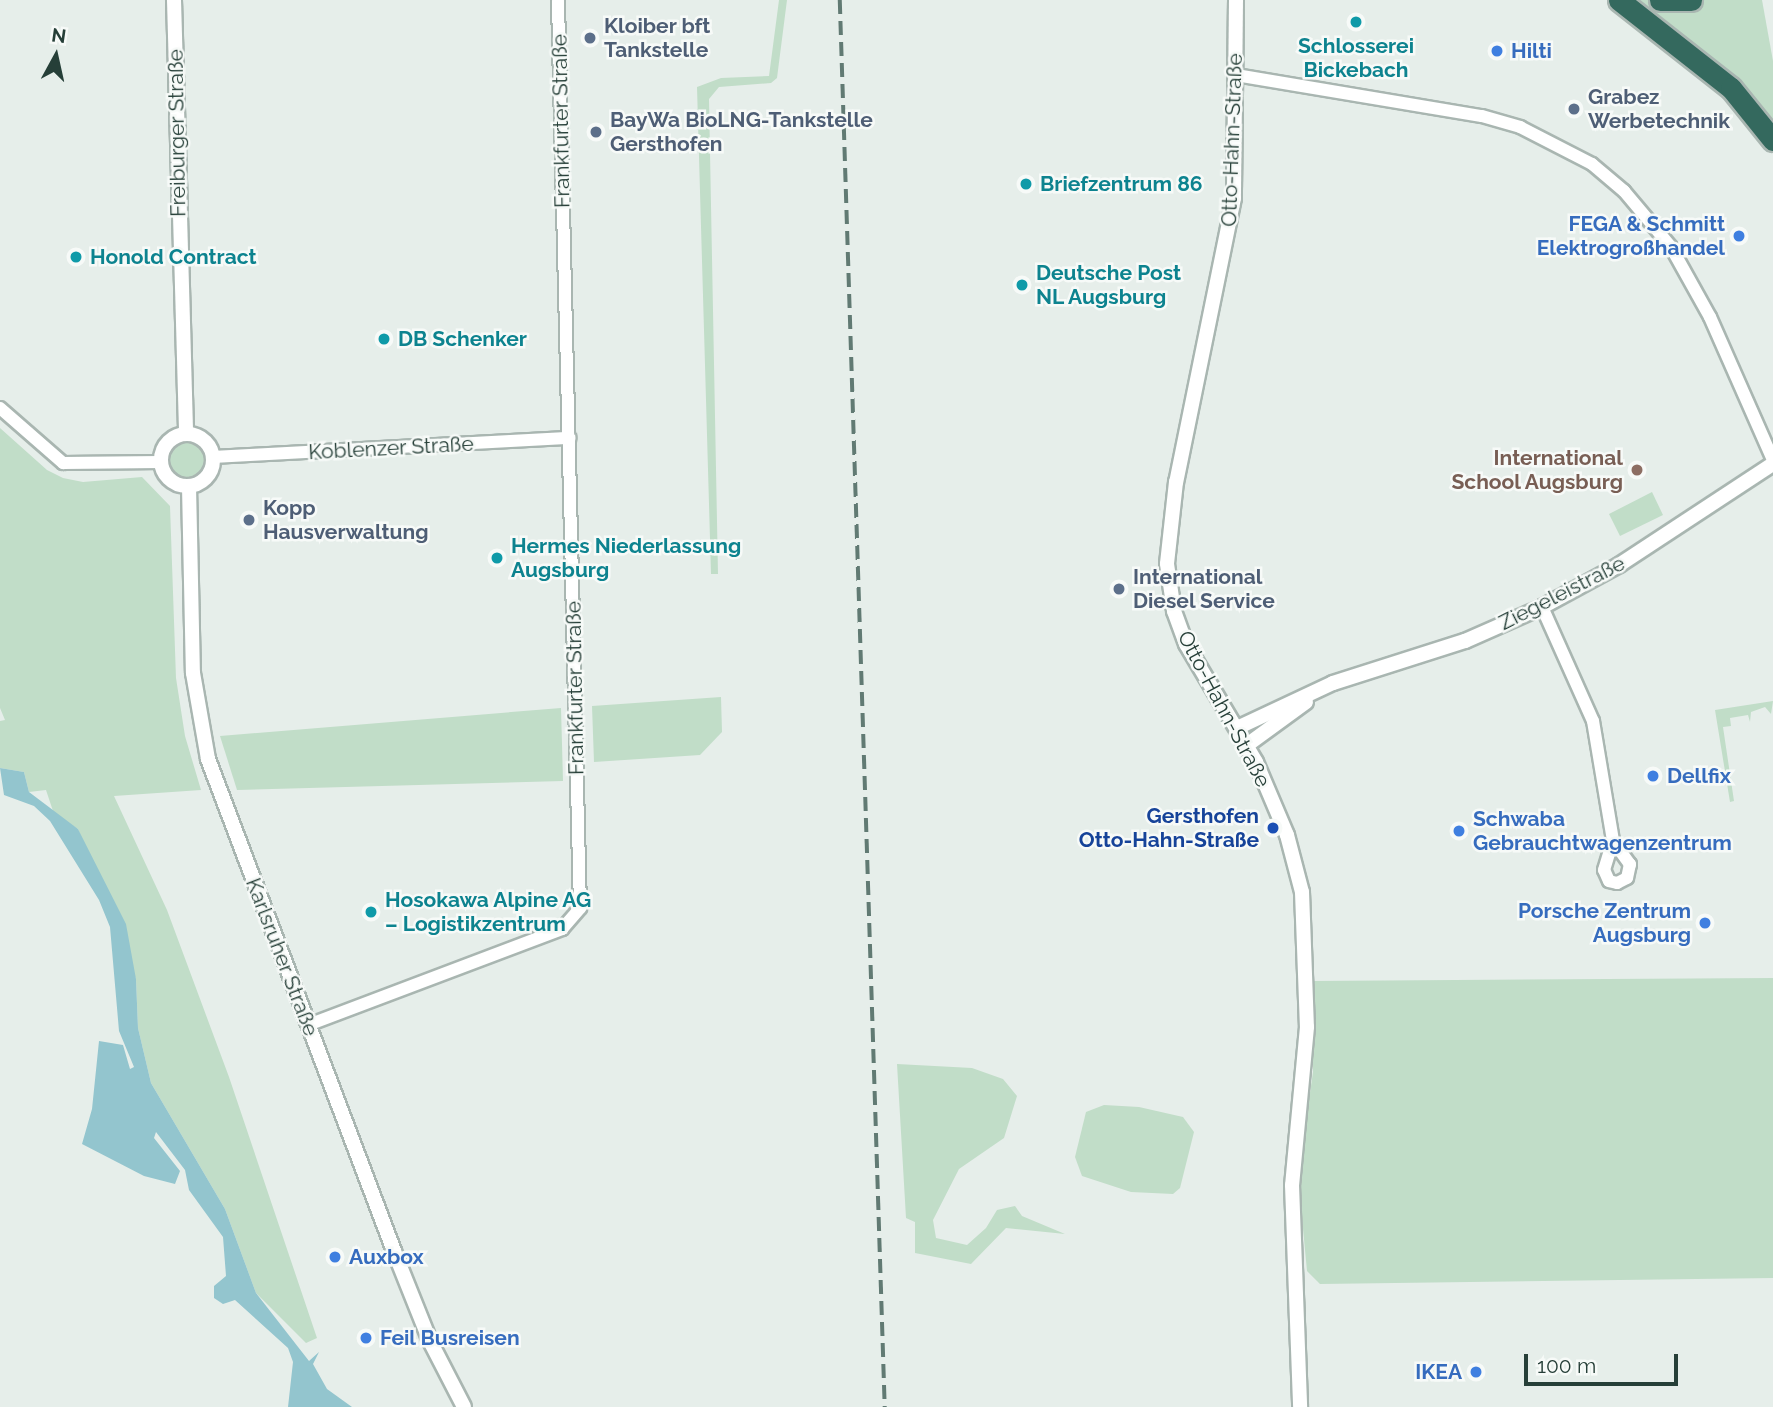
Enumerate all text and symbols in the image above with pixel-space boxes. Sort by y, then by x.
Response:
place label: Kloiber bft Tankstelle [604,13,711,63]
marker: Schlosserei Bickebach [1348,14,1364,30]
north arrow [21,21,91,91]
text: N [50,23,68,47]
marker: Kloiber bft Tankstelle [582,30,598,46]
street label: Frankfurter Straße [547,33,575,209]
place label: Schlosserei Bickebach [1298,33,1414,83]
place label: Hilti [1511,38,1552,64]
marker: Hilti [1489,43,1505,59]
street label: Freiburger Straße [163,49,191,217]
street label: Otto-Hahn-Straße [1216,53,1248,227]
place label: Grabez Werbetechnik [1588,84,1730,134]
marker: Grabez Werbetechnik [1566,101,1582,117]
place label: BayWa BioLNG-Tankstelle Gersthofen [610,107,873,157]
marker: BayWa BioLNG-Tankstelle Gersthofen [588,124,604,140]
place label: Briefzentrum 86 [1040,171,1203,197]
marker: Briefzentrum 86 [1018,176,1034,192]
place label: FEGA & Schmitt Elektrogroßhandel [1537,211,1725,261]
marker: FEGA & Schmitt Elektrogroßhandel [1731,228,1747,244]
place label: Honold Contract [90,244,257,270]
marker: Honold Contract [68,249,84,265]
place label: Deutsche Post NL Augsburg [1036,260,1181,310]
marker: Deutsche Post NL Augsburg [1014,277,1030,293]
place label: DB Schenker [398,326,527,352]
marker: DB Schenker [376,331,392,347]
street label: Koblenzer Straße [307,431,475,465]
place label: International School Augsburg [1450,445,1623,495]
marker: International School Augsburg [1629,462,1645,478]
place label: Kopp Hausverwaltung [263,495,428,545]
marker: Kopp Hausverwaltung [241,512,257,528]
place label: Hermes Niederlassung Augsburg [511,533,741,583]
marker: Hermes Niederlassung Augsburg [489,550,505,566]
street label: Ziegeleistraße [1495,550,1629,636]
place label: International Diesel Service [1133,564,1275,614]
marker: International Diesel Service [1111,581,1127,597]
street label: Frankfurter Straße [561,600,589,776]
street label: Otto-Hahn-Straße [1172,627,1276,791]
place label: Dellfix [1667,763,1731,789]
marker: Dellfix [1645,768,1661,784]
place label: Gersthofen Otto-Hahn-Straße [1079,803,1259,853]
place label: Schwaba Gebrauchtwagenzentrum [1473,806,1732,856]
marker: Gersthofen Otto-Hahn-Straße [1265,820,1281,836]
marker: Schwaba Gebrauchtwagenzentrum [1451,823,1467,839]
street label: Karlsruher Straße [240,874,324,1040]
place label: Hosokawa Alpine AG – Logistikzentrum [385,887,592,937]
place label: Porsche Zentrum Augsburg [1518,898,1691,948]
marker: Hosokawa Alpine AG – Logistikzentrum [363,904,379,920]
marker: Porsche Zentrum Augsburg [1697,915,1713,931]
place label: Auxbox [349,1244,424,1270]
marker: Auxbox [327,1249,343,1265]
place label: Feil Busreisen [380,1325,520,1351]
marker: Feil Busreisen [358,1330,374,1346]
scale bar [1528,1340,1682,1384]
text: 100 m [1537,1353,1596,1378]
place label: IKEA [1415,1359,1462,1385]
marker: IKEA [1468,1364,1484,1380]

